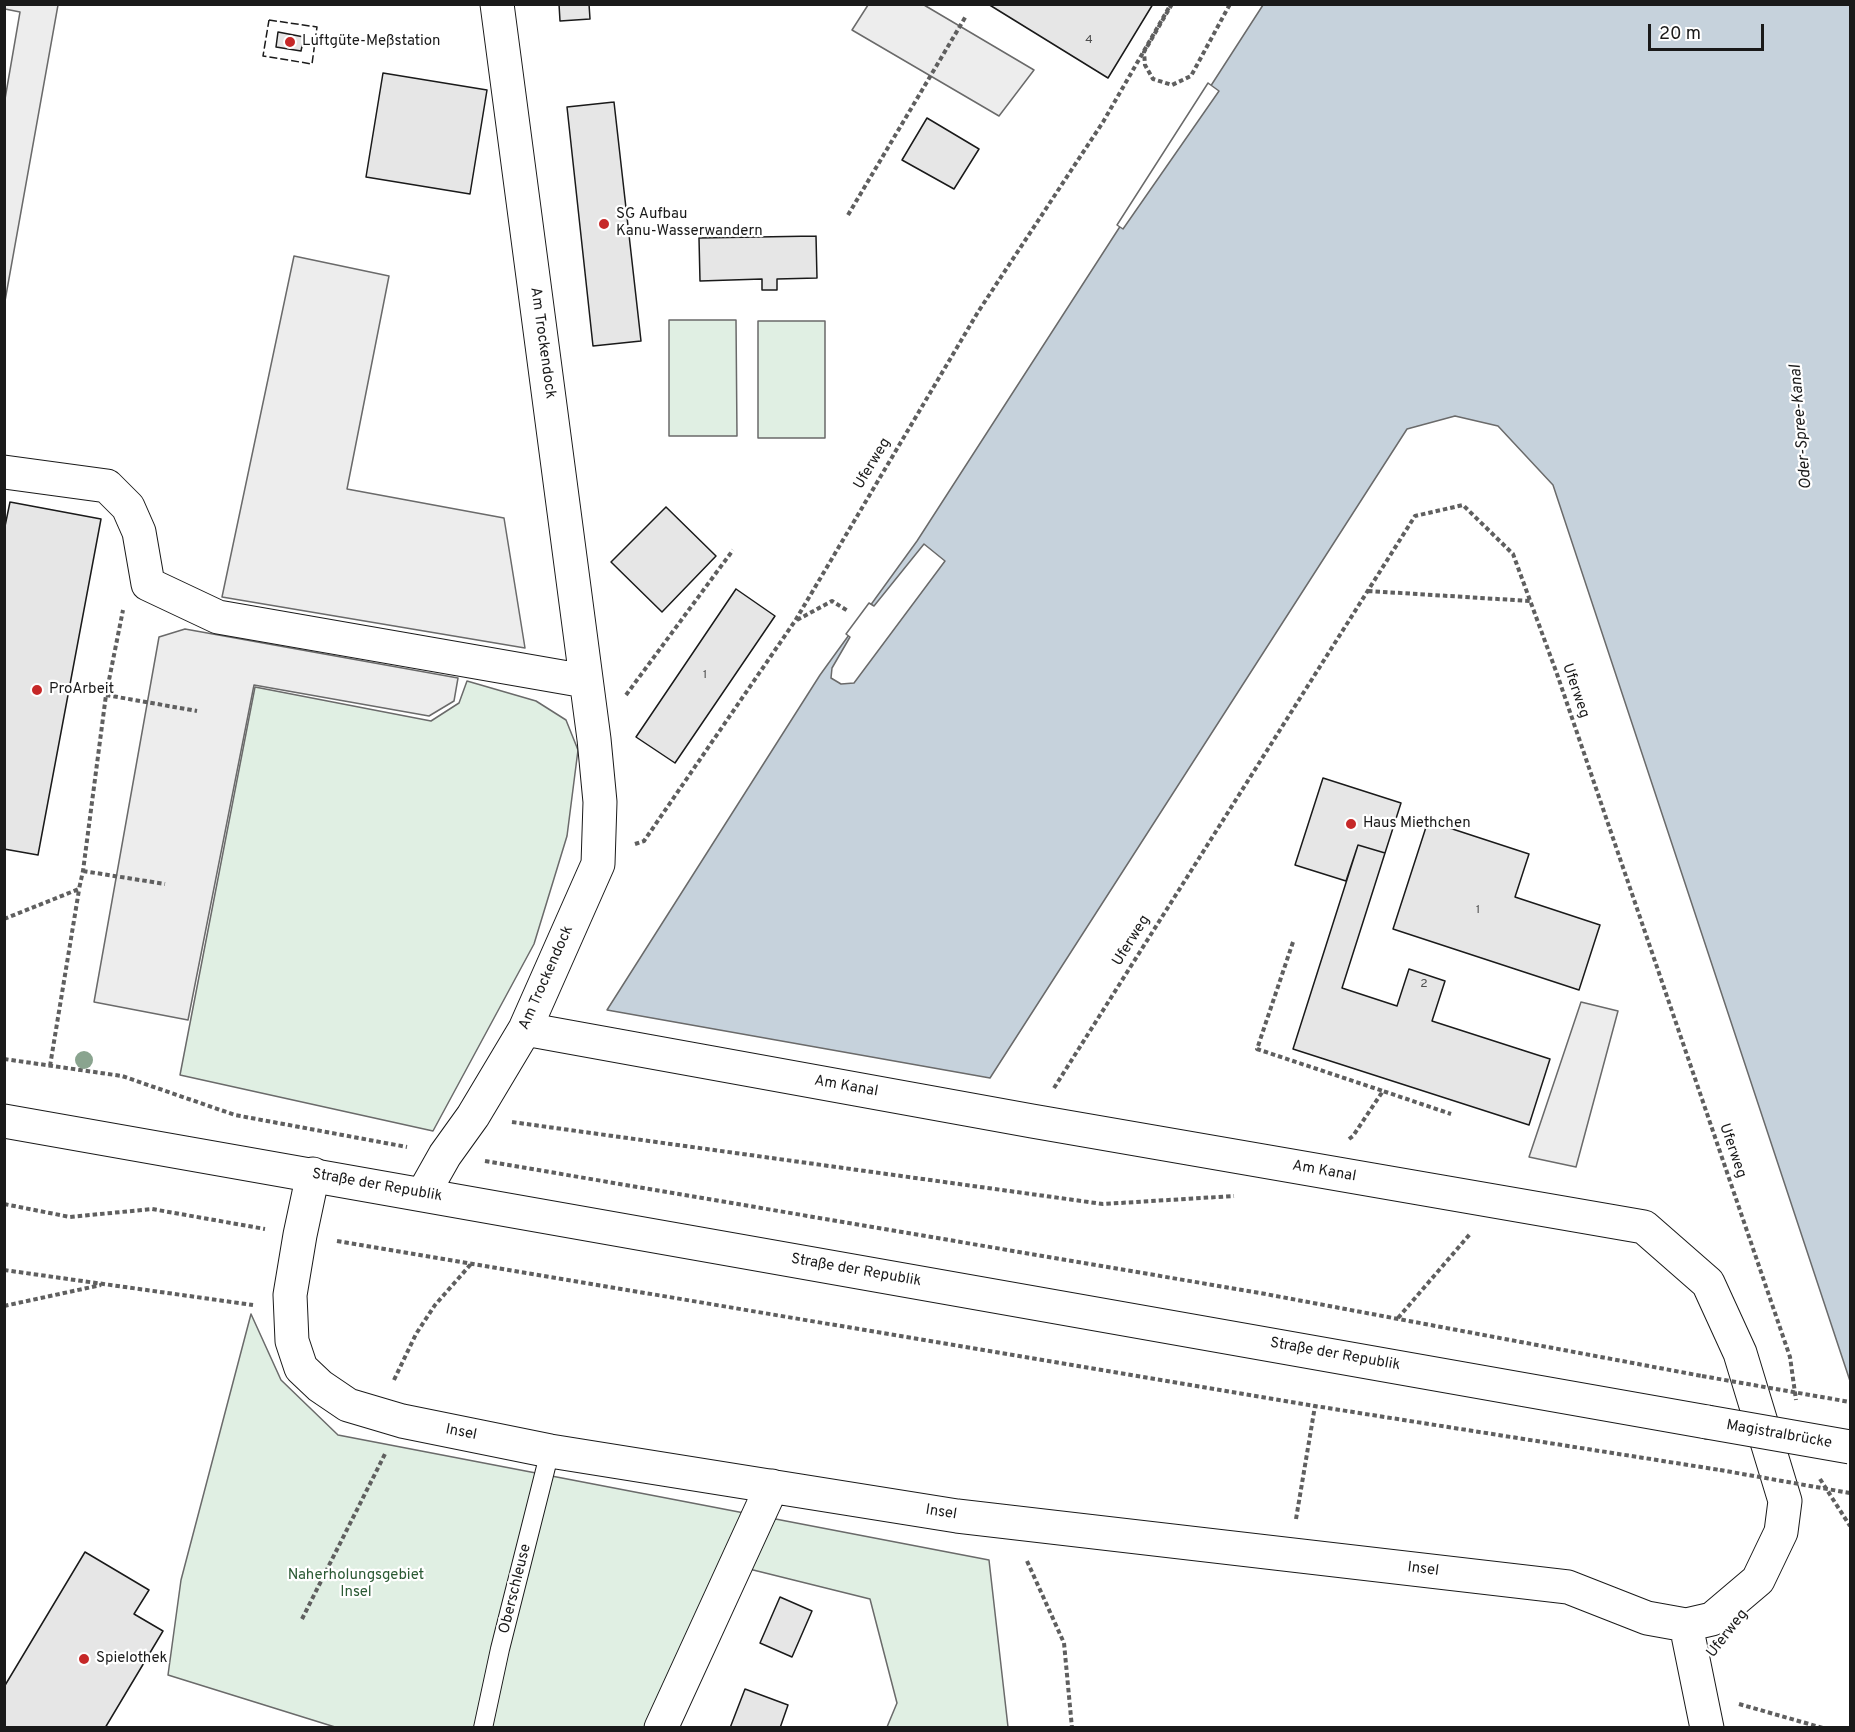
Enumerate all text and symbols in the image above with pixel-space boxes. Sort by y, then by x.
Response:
scale bar [1651,12,1766,50]
text: 20 m [1659,23,1701,46]
place label: Luftgüte-Meßstation [302,33,440,51]
house number: 4 [1085,34,1093,48]
marker: Luftgüte-Meßstation [283,35,297,49]
place label: SG Aufbau Kanu-Wasserwandern [616,206,763,241]
marker: SG Aufbau Kanu-Wasserwandern [597,217,611,231]
street label: Am Trockendock [525,286,559,400]
water label: Oder-Spree-Kanal [1787,364,1817,490]
street label: Uferweg [851,435,895,493]
street label: Uferweg [1557,661,1593,721]
house number: 1 [703,669,707,683]
place label: ProArbeit [49,681,114,699]
marker: ProArbeit [30,683,44,697]
place label: Haus Miethchen [1363,815,1471,833]
marker: Haus Miethchen [1344,817,1358,831]
house number: 1 [1476,904,1480,918]
street label: Uferweg [1109,912,1155,970]
street label: Am Trockendock [516,923,578,1033]
house number: 2 [1420,978,1428,992]
street label: Am Kanal [813,1073,879,1101]
street label: Uferweg [1714,1121,1750,1181]
street label: Am Kanal [1291,1158,1357,1186]
street label: Straße der Republik [310,1166,444,1206]
street label: Straße der Republik [789,1251,923,1291]
street label: Straße der Republik [1268,1335,1402,1375]
street label: Magistralbrücke [1725,1417,1833,1453]
street label: Insel [444,1421,478,1445]
street label: Insel [924,1502,958,1524]
street label: Oberschleuse [496,1542,536,1636]
street label: Insel [1406,1559,1440,1581]
park label: Naherholungsgebiet Insel [288,1567,424,1602]
street label: Uferweg [1704,1606,1752,1662]
place label: Spielothek [96,1650,168,1668]
marker: Spielothek [77,1652,91,1666]

